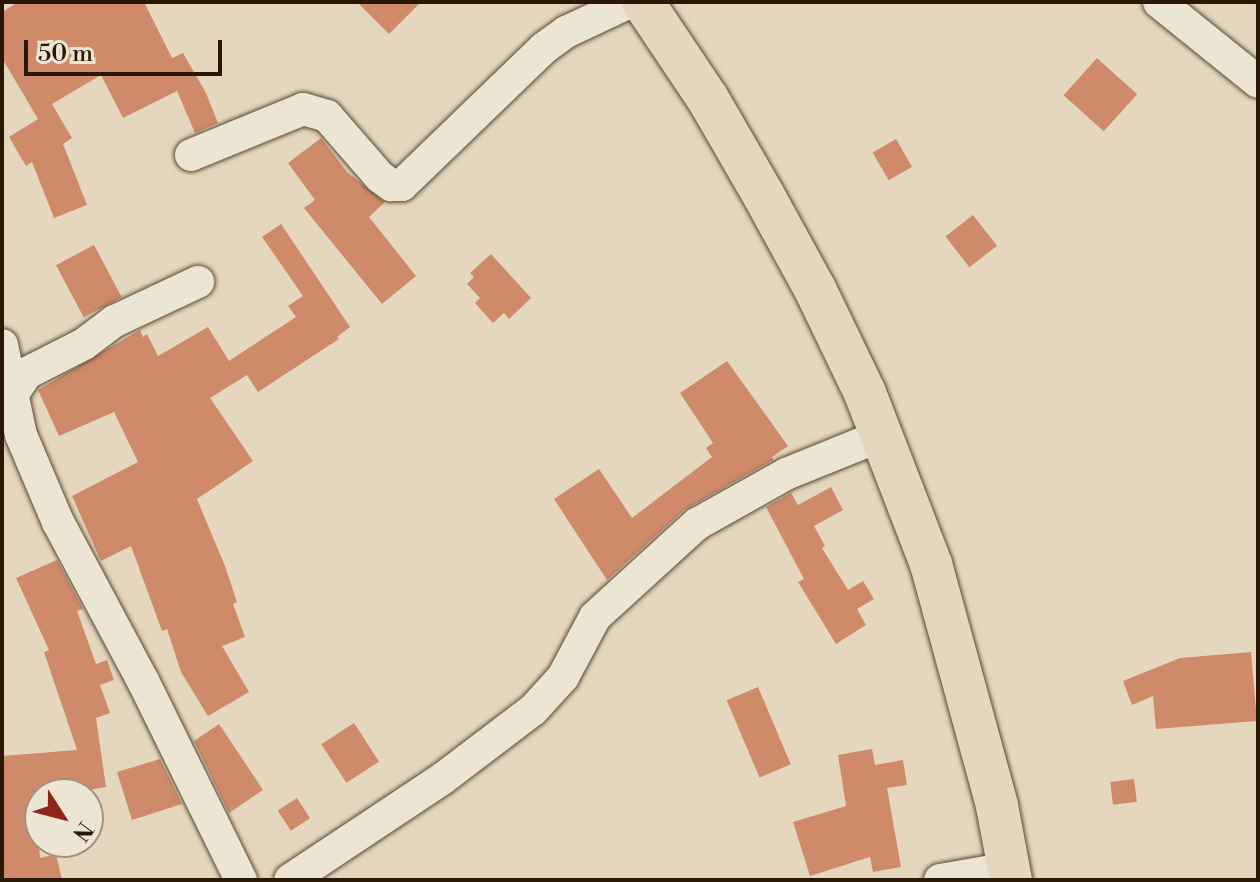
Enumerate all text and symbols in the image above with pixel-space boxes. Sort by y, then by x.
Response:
scale bar [28,24,226,74]
text: 50 m [38,39,93,69]
north arrow [24,778,104,858]
text: N [66,816,98,846]

